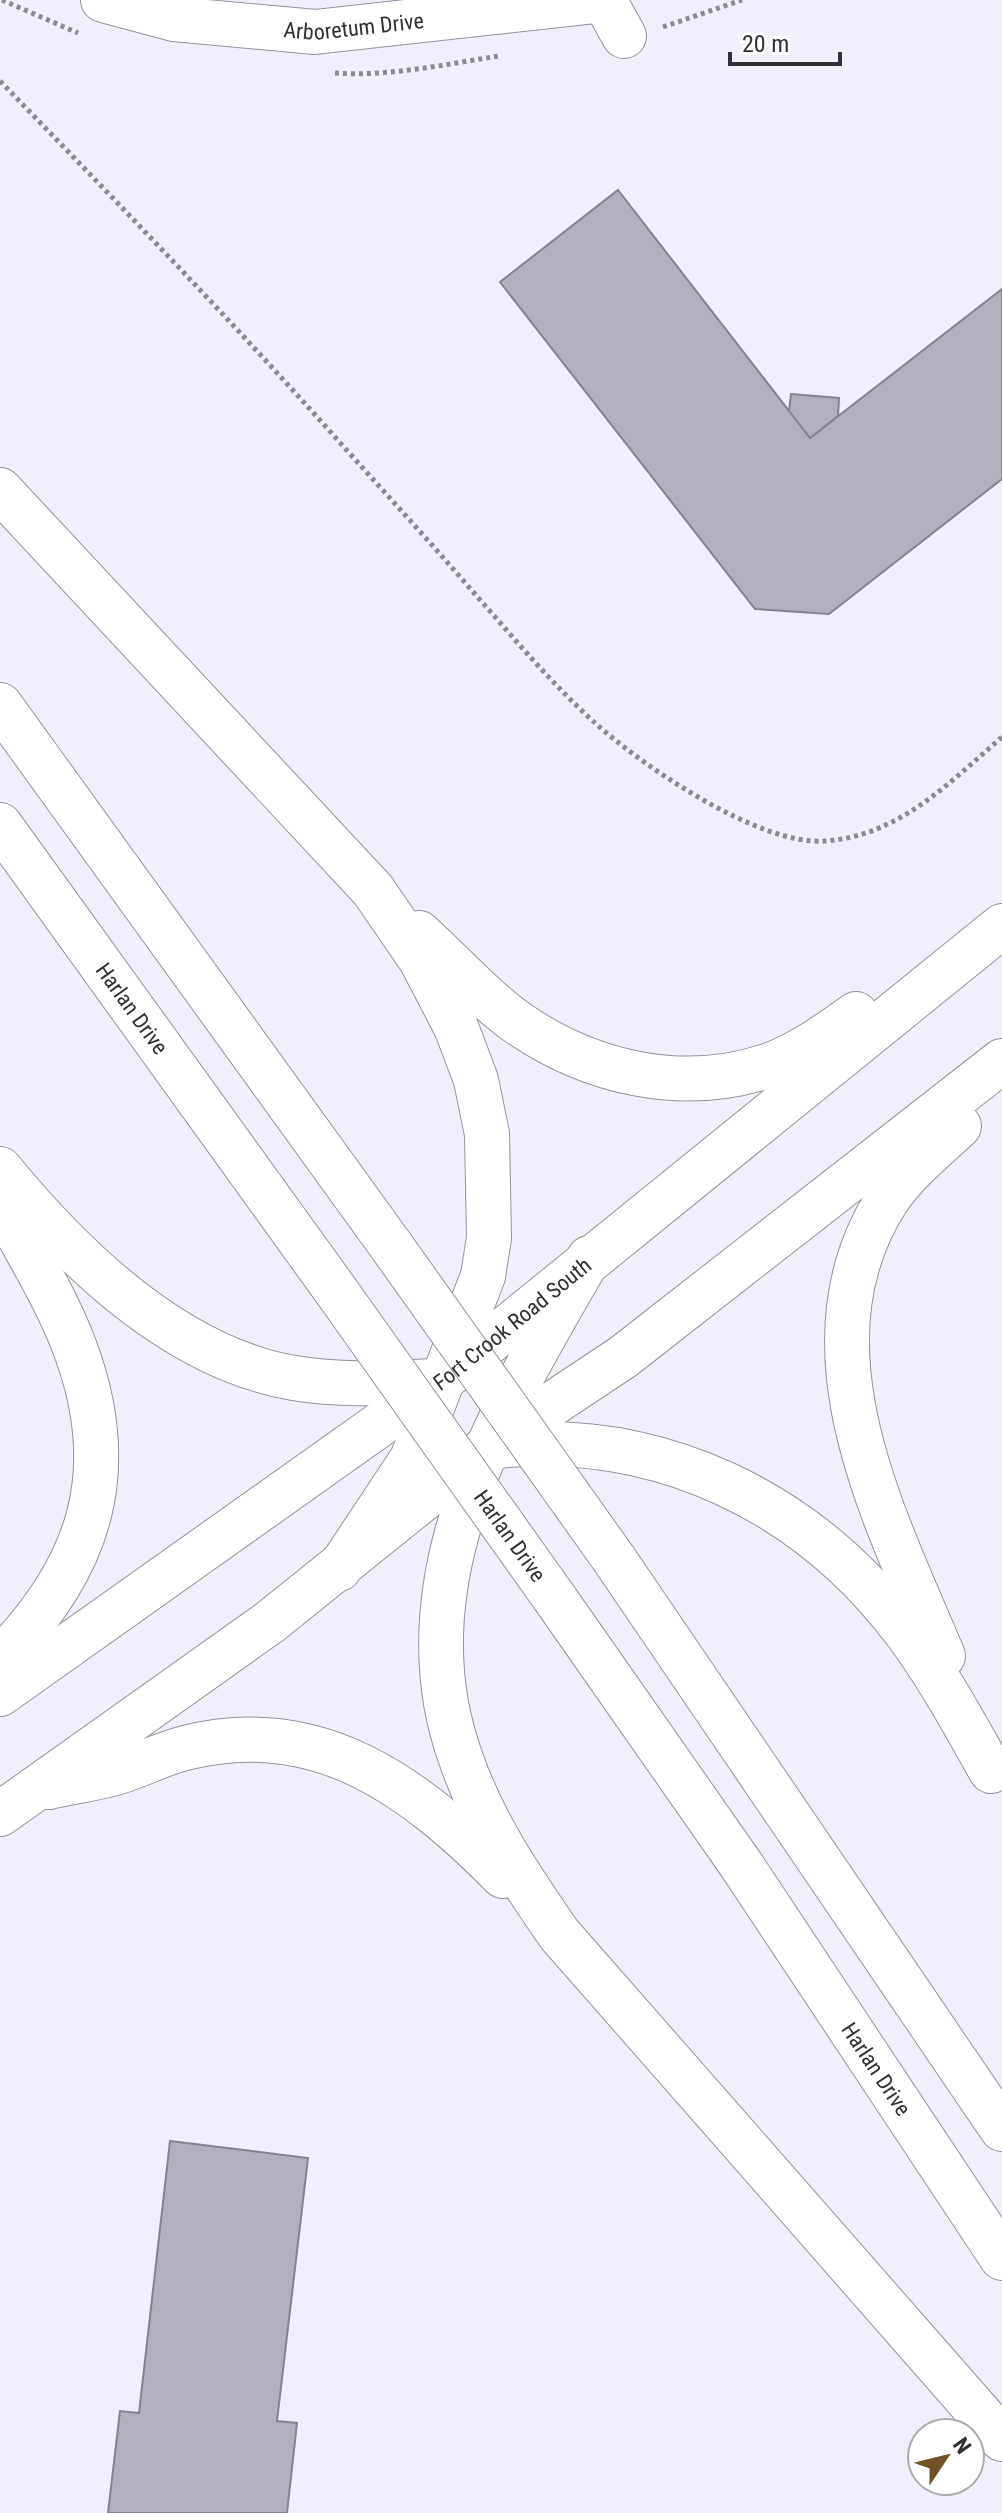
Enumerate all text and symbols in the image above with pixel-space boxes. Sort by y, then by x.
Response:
street label: Arboretum Drive [282,8,425,45]
scale bar [730,16,840,66]
text: 20 m [742,30,789,58]
street label: Harlan Drive [91,958,173,1059]
street label: Fort Crook Road South [428,1252,596,1395]
street label: Harlan Drive [469,1485,551,1586]
street label: Harlan Drive [837,2018,916,2120]
north arrow [906,2417,986,2497]
text: N [948,2433,976,2459]

